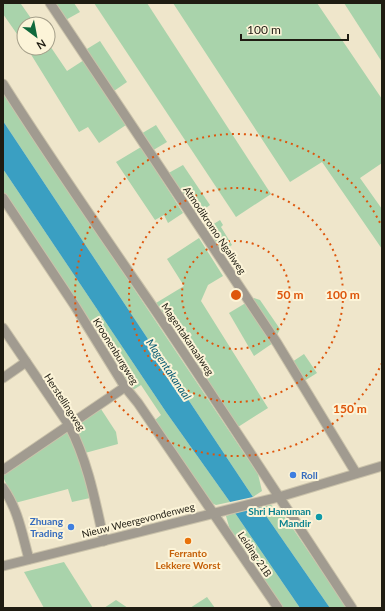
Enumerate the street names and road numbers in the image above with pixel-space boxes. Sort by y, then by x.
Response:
street label: Atmodikromo Ngaliweg [181,184,249,276]
street label: Magentakanaalweg [159,301,217,377]
street label: Kroonenburgweg [91,316,141,386]
street label: Herstellingweg [42,371,88,433]
street label: Nieuw Weergevondenweg [80,500,196,540]
street label: Leiding 21B [236,529,274,579]

